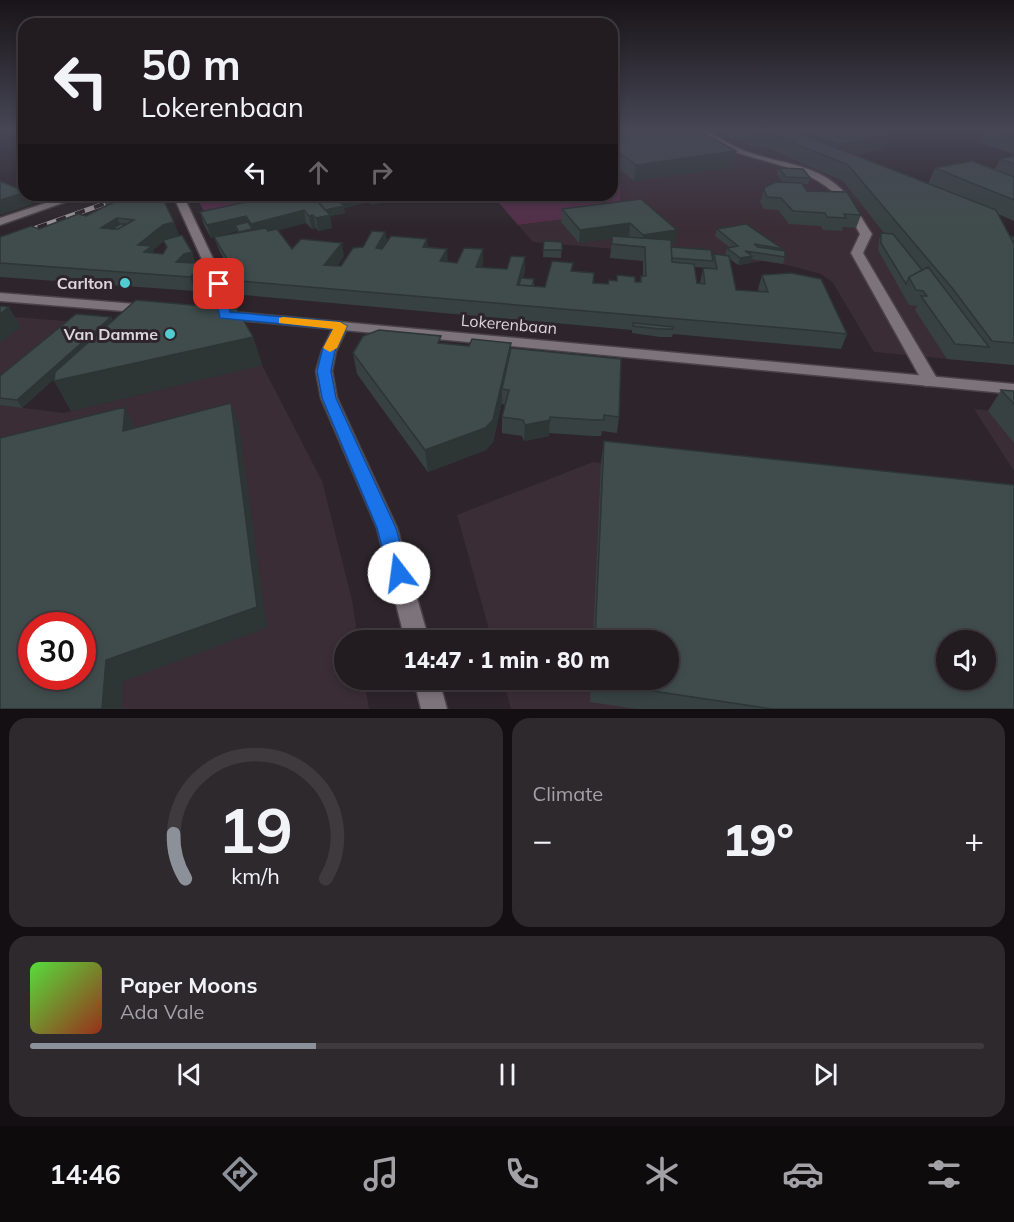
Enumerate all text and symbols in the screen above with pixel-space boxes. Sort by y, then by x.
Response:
text: 50 m [141,38,241,91]
icon: left [42,42,120,120]
text: Lokerenbaan [141,90,304,124]
icon: left [239,156,272,189]
icon: ahead [302,156,335,189]
icon: right [365,156,398,189]
pin [193,258,244,309]
icon: arrive [202,267,235,300]
place label: Carlton [57,273,113,293]
marker: Carlton [118,276,132,290]
street label: Lokerenbaan [460,310,558,338]
place label: Van Damme [63,324,158,344]
marker: Van Damme [163,327,177,341]
position arrow [367,541,431,605]
speed limit sign: 30 [18,612,96,690]
map controls [936,630,996,690]
button: sound [936,630,996,690]
text: 14:47 · 1 min · 80 m [403,646,610,674]
text: Climate [533,781,603,806]
text: 19 [218,790,293,869]
text: 19° [723,811,794,867]
text: − [533,819,552,860]
text: + [964,819,984,860]
text: km/h [231,863,280,890]
text: Paper Moons [120,971,258,999]
text: Ada Vale [120,999,204,1024]
icon: previous [173,1058,206,1091]
icon: pause [491,1058,524,1091]
icon: next [809,1058,842,1091]
icon: directions [219,1153,261,1195]
icon: music [360,1153,402,1195]
icon: phone [501,1153,543,1195]
icon: climate [641,1153,683,1195]
icon: car [782,1153,824,1195]
icon: filters [923,1153,965,1195]
text: 14:46 [49,1157,121,1191]

